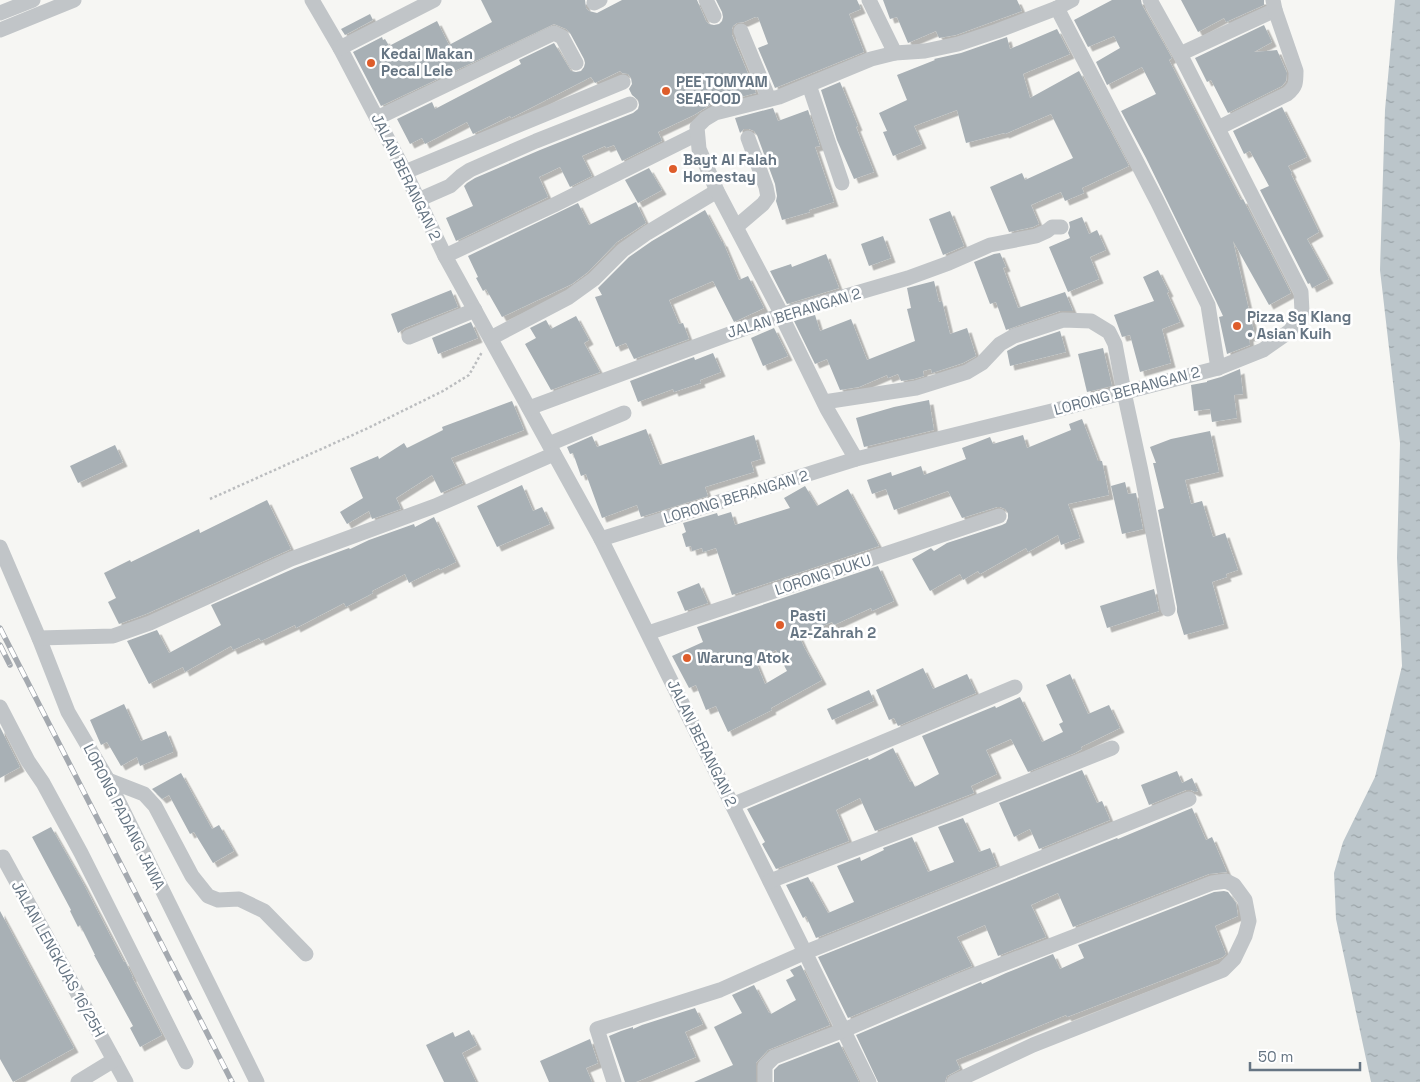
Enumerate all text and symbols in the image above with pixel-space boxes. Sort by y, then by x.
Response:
place label: Kedai Makan Pecal Lele [381,44,473,80]
marker: Kedai Makan Pecal Lele [365,57,377,69]
place label: PEE TOMYAM SEAFOOD [676,72,768,108]
marker: PEE TOMYAM SEAFOOD [660,85,672,97]
street label: JALAN BERANGAN 2 [367,110,445,243]
place label: Bayt Al Falah Homestay [683,150,777,186]
marker: Bayt Al Falah Homestay [667,163,679,175]
street label: JALAN BERANGAN 2 [725,283,863,342]
place label: Pizza Sg Klang • Asian Kuih [1247,307,1351,343]
marker: Pizza Sg Klang • Asian Kuih [1231,320,1243,332]
street label: LORONG BERANGAN 2 [1052,362,1202,419]
street label: LORONG BERANGAN 2 [661,465,811,528]
street label: LORONG DUKU [772,550,873,599]
place label: Pasti Az-Zahrah 2 [790,606,876,642]
marker: Pasti Az-Zahrah 2 [774,619,786,631]
place label: Warung Atok [697,648,791,667]
marker: Warung Atok [681,652,693,664]
street label: JALAN BERANGAN 2 [663,676,741,809]
street label: LORONG PADANG JAWA [79,741,170,893]
street label: JALAN LENGKUAS 16/25H [7,877,109,1040]
scale bar [1250,1040,1360,1072]
text: 50 m [1258,1047,1293,1066]

